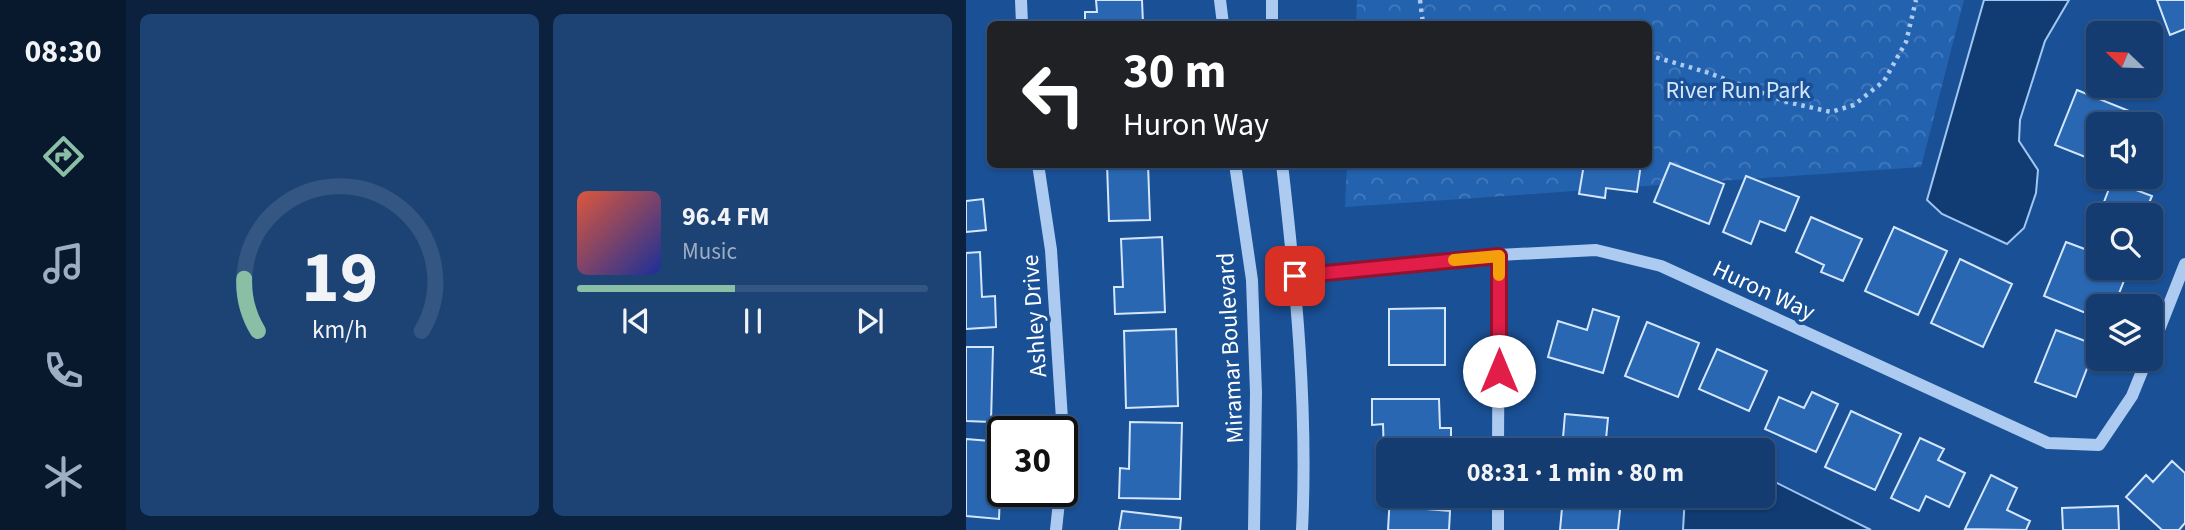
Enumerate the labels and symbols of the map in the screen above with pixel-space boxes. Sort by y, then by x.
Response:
north arrow [2086,21,2163,98]
park label: River Run Park [1665,73,1811,108]
pin [1265,246,1325,306]
street label: Huron Way [1707,251,1821,329]
street label: Miramar Boulevard [1208,252,1253,444]
street label: Ashley Drive [1013,253,1056,378]
position arrow [1462,334,1536,408]
speed limit sign: 30 [987,416,1078,507]

